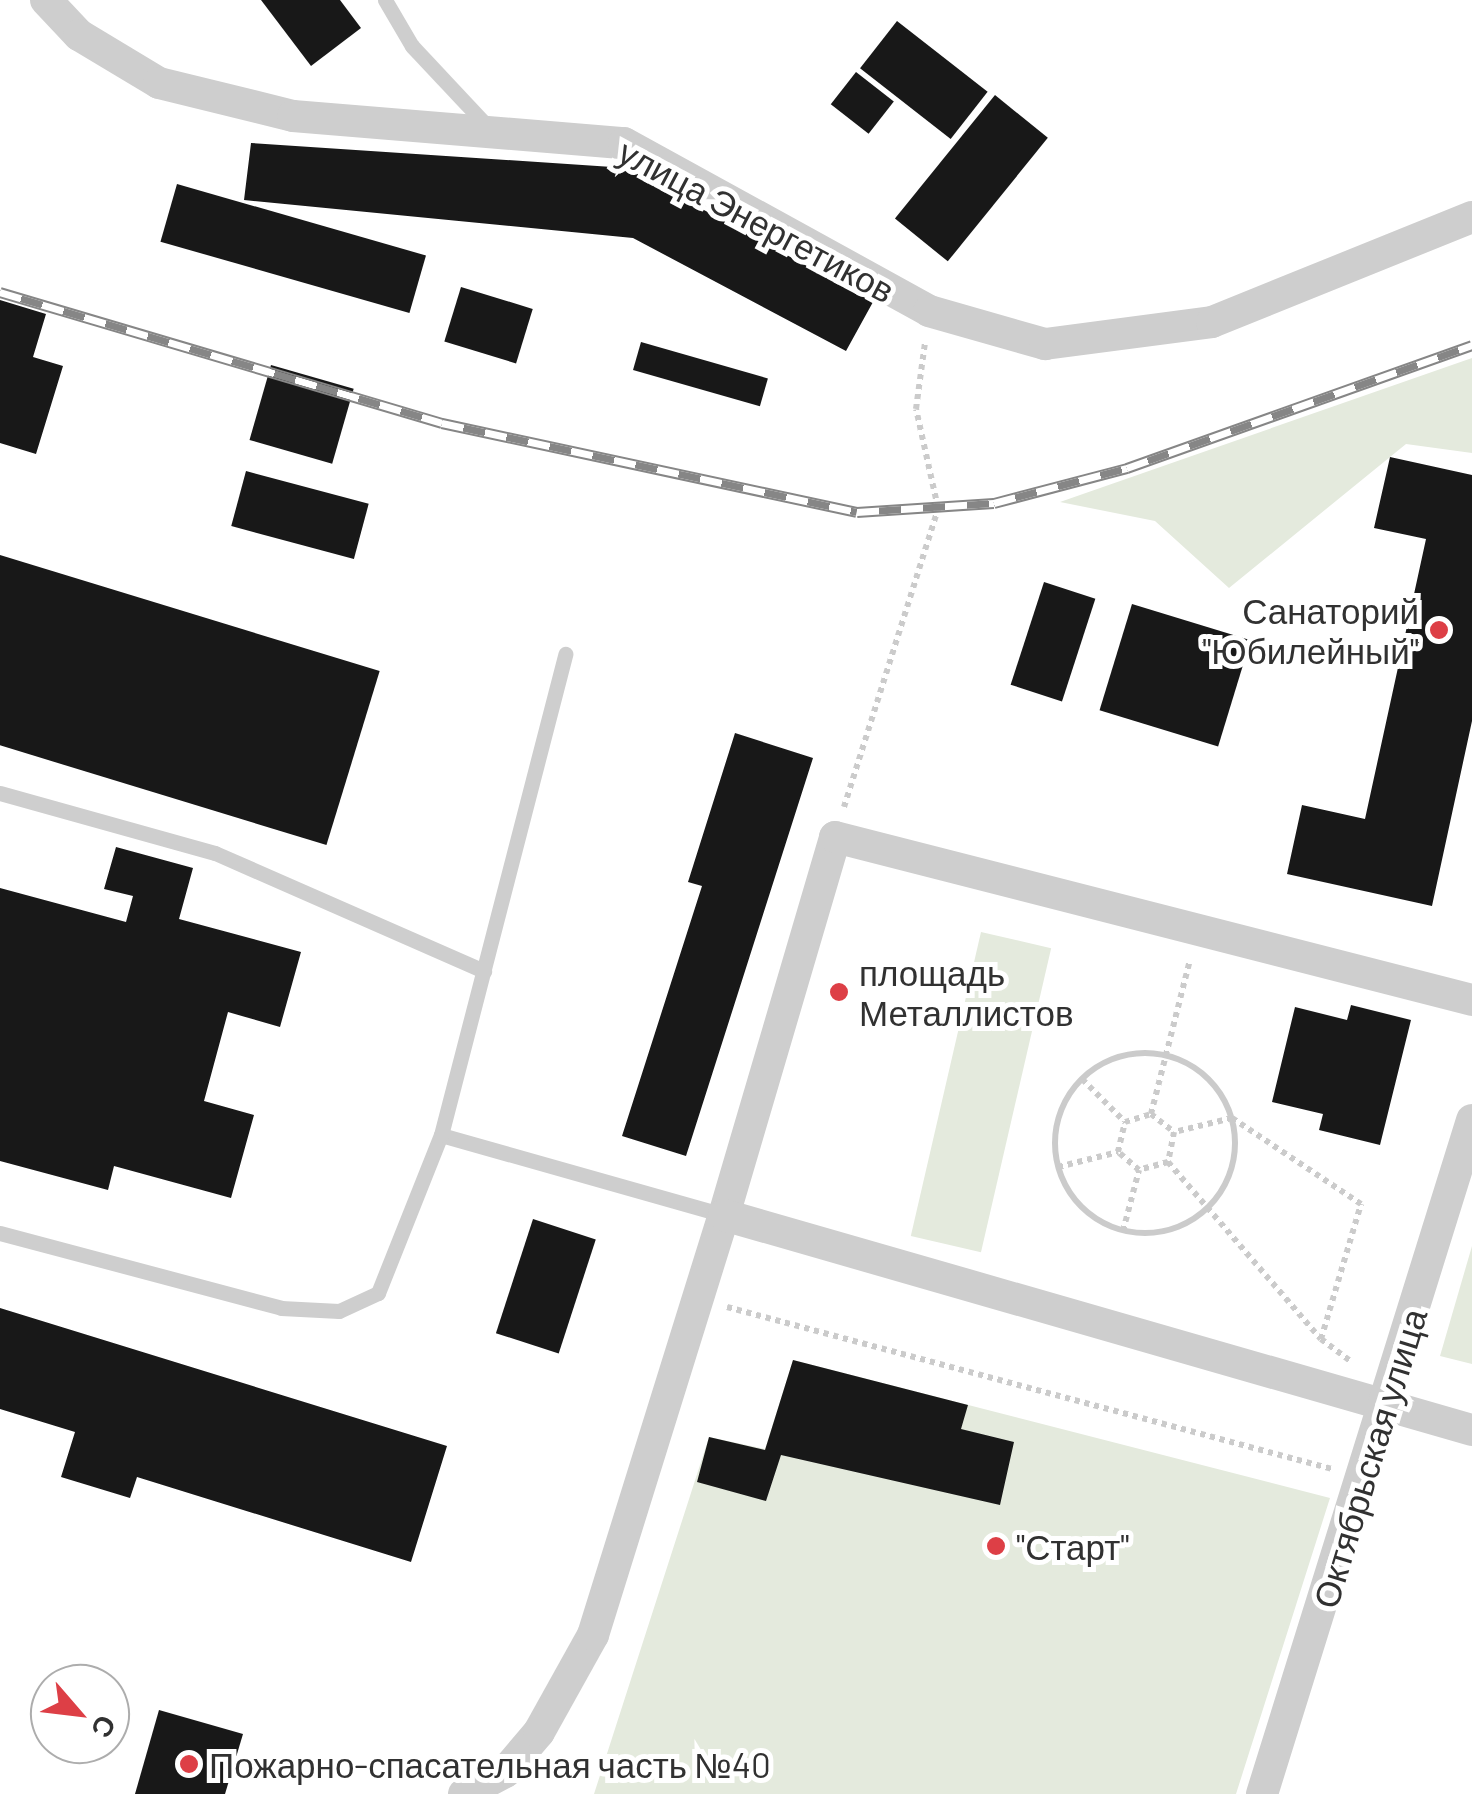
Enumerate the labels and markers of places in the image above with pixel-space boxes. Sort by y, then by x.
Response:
place label: Санаторий "Юбилейный" [1202,589,1419,671]
marker: Санаторий "Юбилейный" [1428,619,1450,641]
place label: площадь Металлистов [859,951,1074,1033]
marker: площадь Металлистов [828,981,850,1003]
place label: "Старт" [1016,1525,1130,1567]
marker: "Старт" [985,1535,1007,1557]
place label: Пожарно-спасательная часть №40 [209,1743,771,1785]
marker: Пожарно-спасательная часть №40 [178,1753,200,1775]

